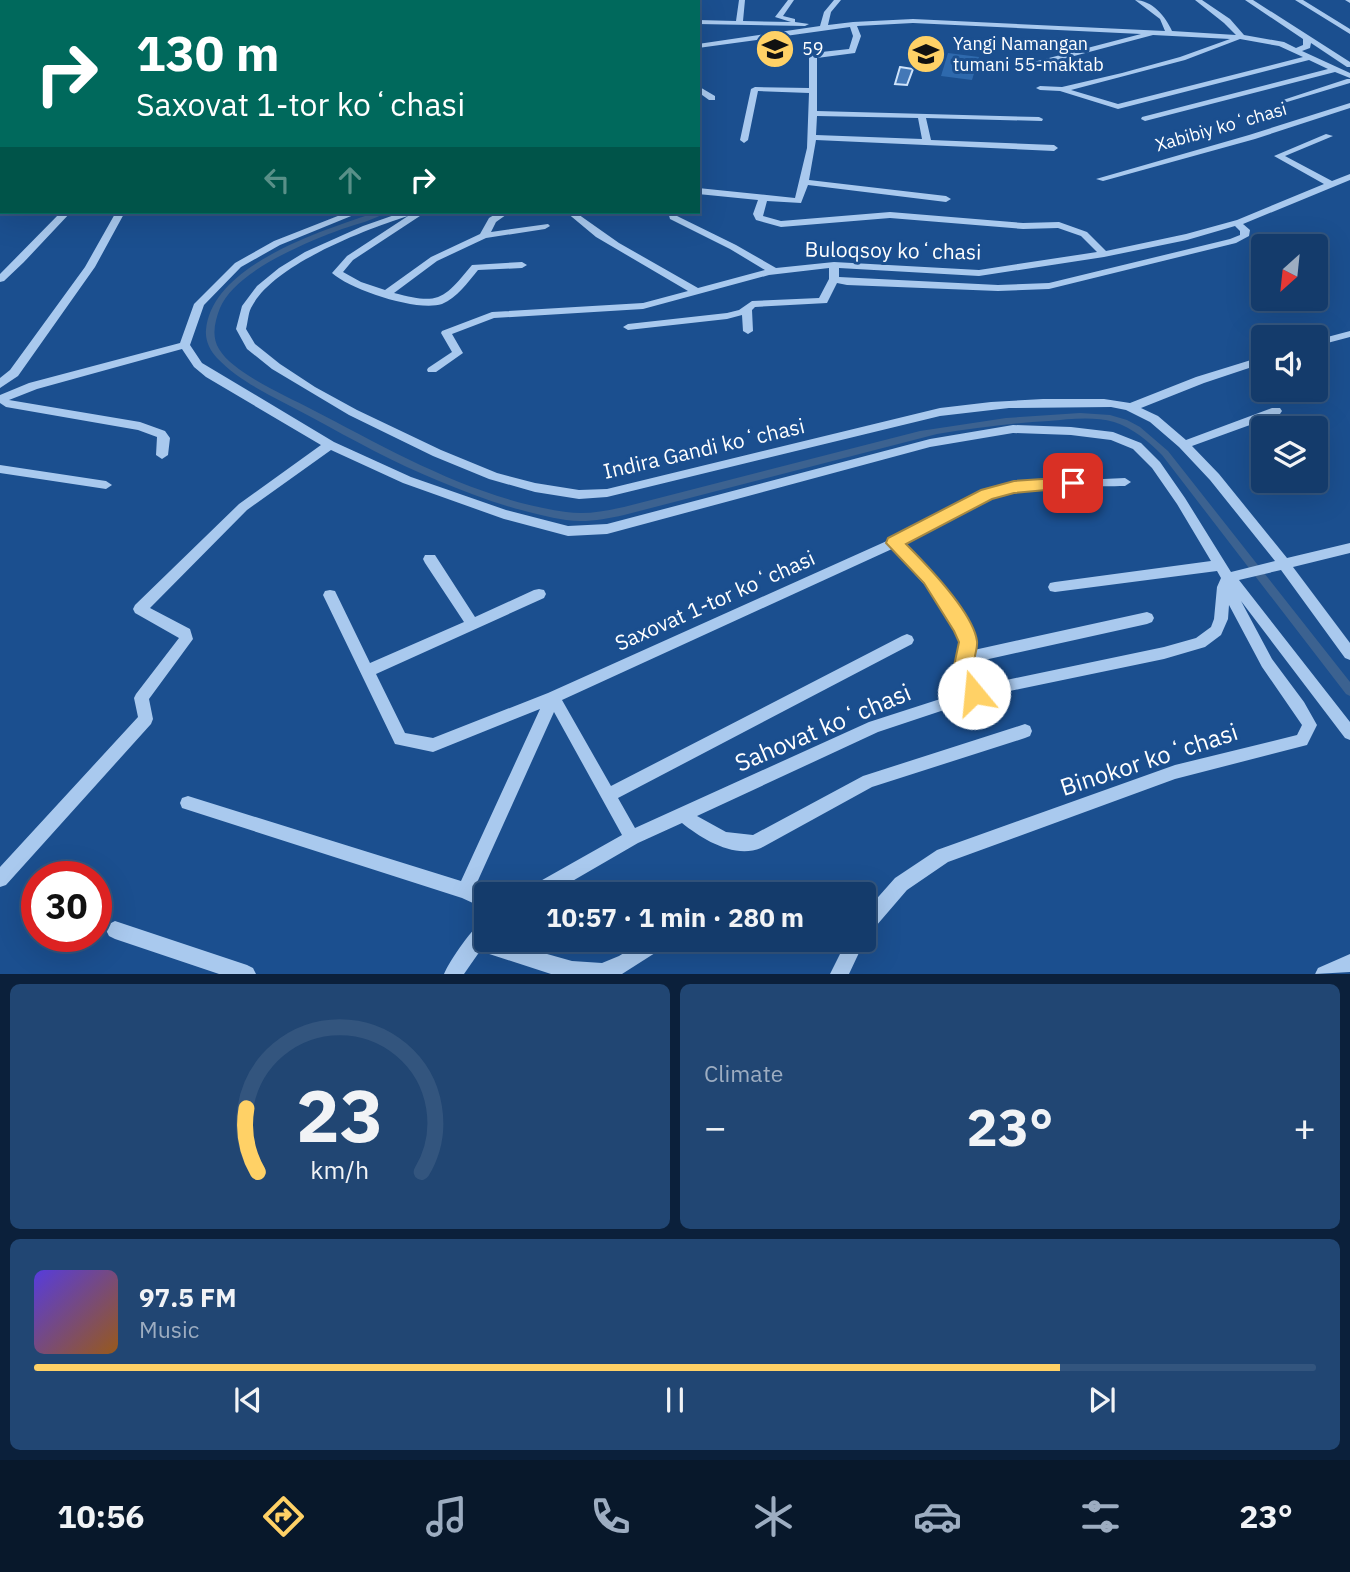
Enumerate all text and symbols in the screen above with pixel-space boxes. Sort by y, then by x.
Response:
text: 130 m [136,21,280,84]
icon: right [21,28,112,119]
school or university icon: 59 [754,28,796,70]
place label: Yangi Namangan tumani 55-maktab [953,32,1104,76]
school or university icon: Yangi Namangan tumani 55-maktab [905,33,947,75]
place label: 59 [802,37,824,60]
text: Saxovat 1-tor koʻchasi [136,83,465,125]
street label: Xabibiy koʻchasi [1152,97,1289,156]
icon: left [258,161,296,199]
icon: ahead [331,161,369,199]
icon: right [404,161,442,199]
street label: Buloqsoy koʻchasi [804,234,982,266]
north arrow [1251,234,1328,312]
map controls [1251,234,1328,493]
button: sound [1251,325,1328,402]
street label: Indira Gandi koʻchasi [600,411,807,485]
button: layers [1251,416,1328,493]
pin [1043,453,1103,513]
icon: arrive [1054,464,1092,502]
street label: Saxovat 1-tor koʻchasi [610,543,819,657]
position arrow [937,656,1011,730]
street label: Sahovat koʻchasi [730,676,916,779]
street label: Binokor koʻchasi [1056,715,1242,803]
speed limit sign: 30 [21,861,112,952]
text: 10:57 · 1 min · 280 m [546,900,804,934]
text: Climate [704,1058,783,1088]
text: 23 [296,1068,384,1163]
text: 23° [967,1093,1053,1160]
text: − [704,1102,727,1151]
text: + [1293,1102,1316,1151]
text: km/h [311,1153,369,1186]
text: 97.5 FM [139,1280,237,1314]
text: Music [139,1314,199,1344]
icon: previous [229,1381,267,1419]
icon: pause [656,1381,694,1419]
icon: next [1083,1381,1121,1419]
icon: directions [259,1492,308,1541]
icon: music [422,1492,471,1541]
icon: phone [586,1492,635,1541]
icon: climate [749,1492,798,1541]
icon: car [913,1492,962,1541]
icon: filters [1076,1492,1125,1541]
text: 10:56 [57,1495,145,1537]
text: 23° [1239,1495,1293,1537]

